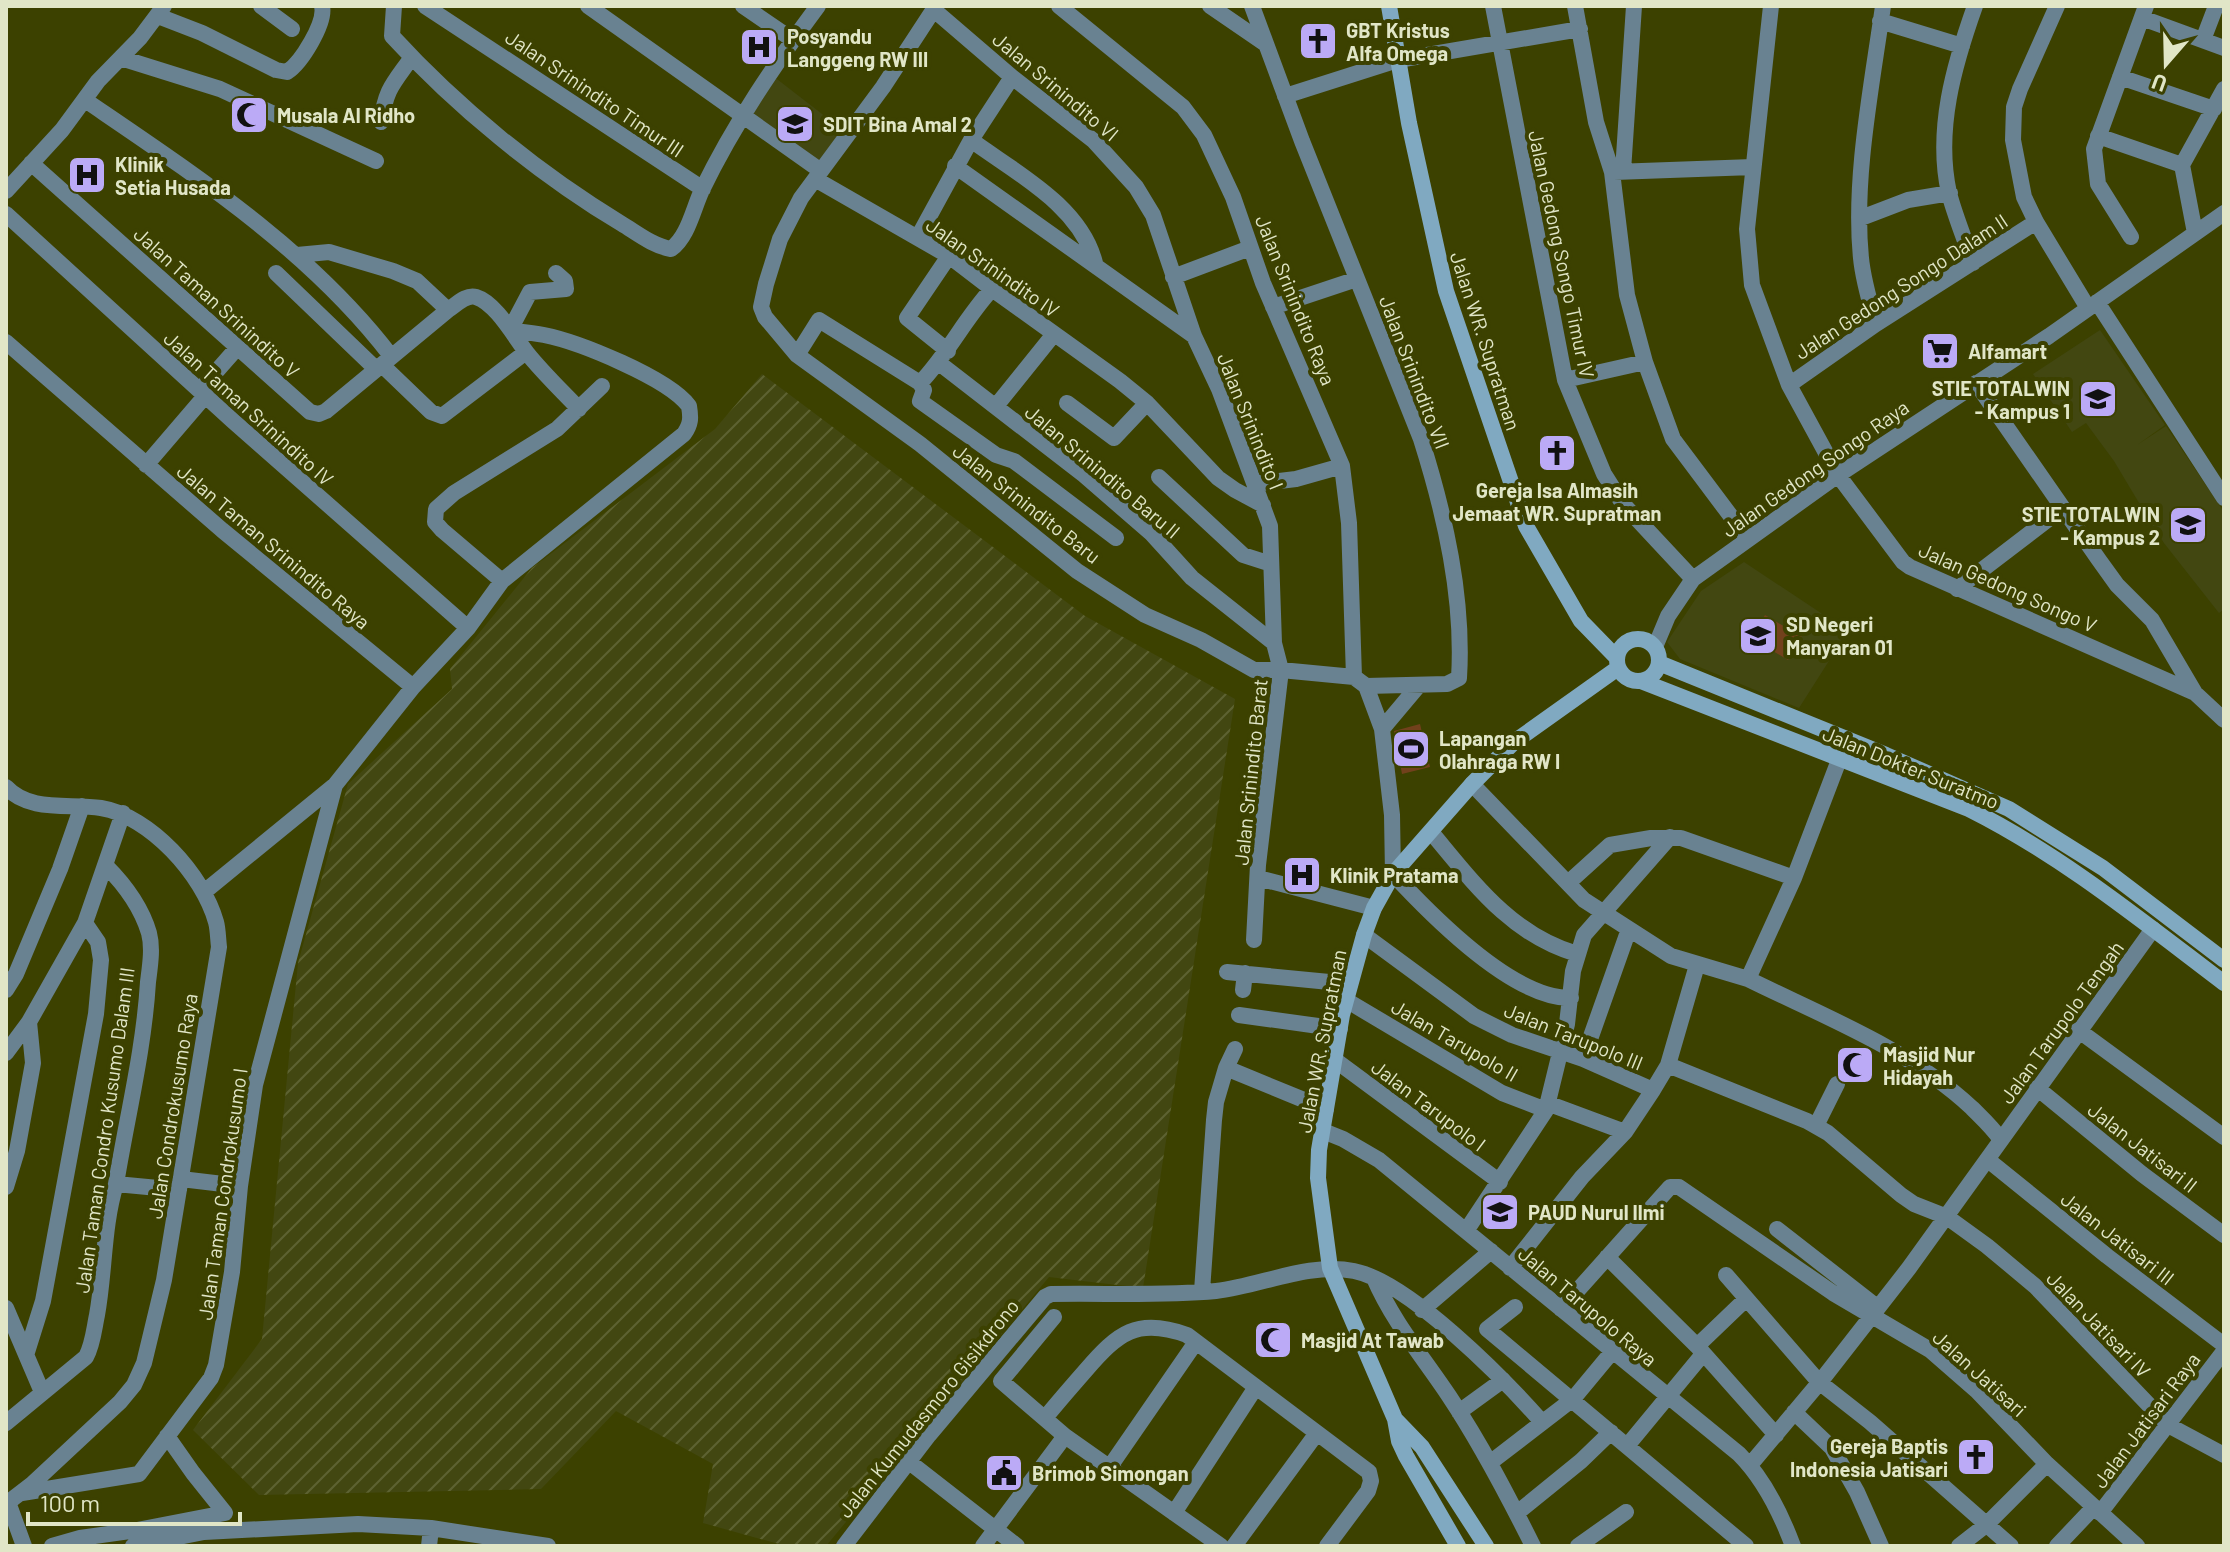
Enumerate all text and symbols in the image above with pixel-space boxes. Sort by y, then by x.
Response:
place label: GBT Kristus Alfa Omega [1346,18,1450,65]
church icon: GBT Kristus Alfa Omega [1297,20,1339,62]
street label: Jalan Srinindito Timur III [501,24,689,162]
place label: Posyandu Langgeng RW III [787,24,928,71]
north arrow [2126,24,2206,104]
hospital icon: Posyandu Langgeng RW III [738,26,780,68]
street label: Jalan Srinindito VI [988,26,1124,146]
text: U [2148,69,2170,98]
mosque icon: Musala Al Ridho [228,94,270,136]
place label: Musala Al Ridho [277,103,415,127]
school or university icon: SDIT Bina Amal 2 [774,103,816,145]
place label: SDIT Bina Amal 2 [823,112,972,136]
street label: Jalan Gedong Songo Timur IV [1524,128,1600,380]
place label: Klinik Setia Husada [115,152,231,199]
hospital icon: Klinik Setia Husada [66,154,108,196]
street label: Jalan Gedong Songo Dalam II [1790,208,2012,364]
street label: Jalan Srinindito Raya [1251,211,1341,389]
street label: Jalan Srinindito IV [922,212,1064,322]
street label: Jalan Taman Srinindito V [129,221,305,383]
street label: Jalan WR. Supratman [1446,249,1526,433]
street label: Jalan Srinindito VII [1375,292,1455,452]
street label: Jalan Taman Srinindito IV [159,326,339,491]
supermarket icon: Alfamart [1919,330,1961,372]
place label: Alfamart [1968,339,2047,363]
street label: Jalan Srinindito I [1213,349,1289,493]
place label: STIE TOTALWIN - Kampus 1 [1932,376,2070,423]
school or university icon: STIE TOTALWIN - Kampus 1 [2077,378,2119,420]
street label: Jalan Gedong Songo Raya [1717,394,1913,542]
street label: Jalan Srinindito Baru II [1021,399,1185,543]
church icon: Gereja Isa Almasih Jemaat WR. Supratman [1536,432,1578,474]
street label: Jalan Srinindito Baru [949,438,1105,568]
street label: Jalan Taman Srinindito Raya [173,458,375,634]
place label: Gereja Isa Almasih Jemaat WR. Supratman [1453,478,1661,525]
place label: STIE TOTALWIN - Kampus 2 [2022,502,2160,549]
school or university icon: STIE TOTALWIN - Kampus 2 [2167,504,2209,546]
street label: Jalan Gedong Songo V [1915,537,2101,637]
place label: SD Negeri Manyaran 01 [1786,612,1893,659]
school or university icon: SD Negeri Manyaran 01 [1737,615,1779,657]
street label: Jalan Srinindito Barat [1228,678,1272,866]
street label: Jalan Dokter Suratmo [1819,721,2003,813]
place label: Lapangan Olahraga RW I [1439,726,1560,773]
sports icon: Lapangan Olahraga RW I [1390,728,1432,770]
hospital icon: Klinik Pratama [1281,854,1323,896]
place label: Klinik Pratama [1330,863,1458,887]
street label: Jalan Tarupolo Tengah [1994,936,2128,1108]
street label: Jalan WR. Supratman [1291,947,1351,1135]
street label: Jalan Taman Condro Kusumo Dalam III [69,966,139,1294]
street label: Jalan Condrokusumo Raya [142,992,202,1220]
street label: Jalan Tarupolo II [1387,994,1523,1086]
street label: Jalan Tarupolo III [1501,997,1647,1075]
place label: Masjid Nur Hidayah [1883,1042,1976,1089]
mosque icon: Masjid Nur Hidayah [1834,1044,1876,1086]
street label: Jalan Tarupolo I [1367,1054,1491,1156]
street label: Jalan Taman Condrokusumo I [192,1066,252,1322]
street label: Jalan Jatisari II [2084,1097,2202,1197]
street label: Jalan Jatisari III [2057,1186,2179,1290]
school or university icon: PAUD Nurul Ilmi [1479,1191,1521,1233]
place label: PAUD Nurul Ilmi [1528,1200,1664,1224]
street label: Jalan Tarupolo Raya [1514,1241,1662,1371]
street label: Jalan Jatisari IV [2042,1266,2156,1382]
street label: Jalan Kumudasmoro Gisikdrono [832,1294,1024,1522]
mosque icon: Masjid At Tawab [1252,1319,1294,1361]
street label: Jalan Jatisari [1928,1325,2032,1421]
place label: Masjid At Tawab [1301,1328,1444,1352]
street label: Jalan Jatisari Raya [2087,1348,2205,1492]
place label: Gereja Baptis Indonesia Jatisari [1790,1434,1948,1481]
church icon: Gereja Baptis Indonesia Jatisari [1955,1436,1997,1478]
public building icon: Brimob Simongan [983,1452,1025,1494]
place label: Brimob Simongan [1032,1461,1189,1485]
scale bar [28,1476,240,1526]
text: 100 m [40,1488,100,1517]

